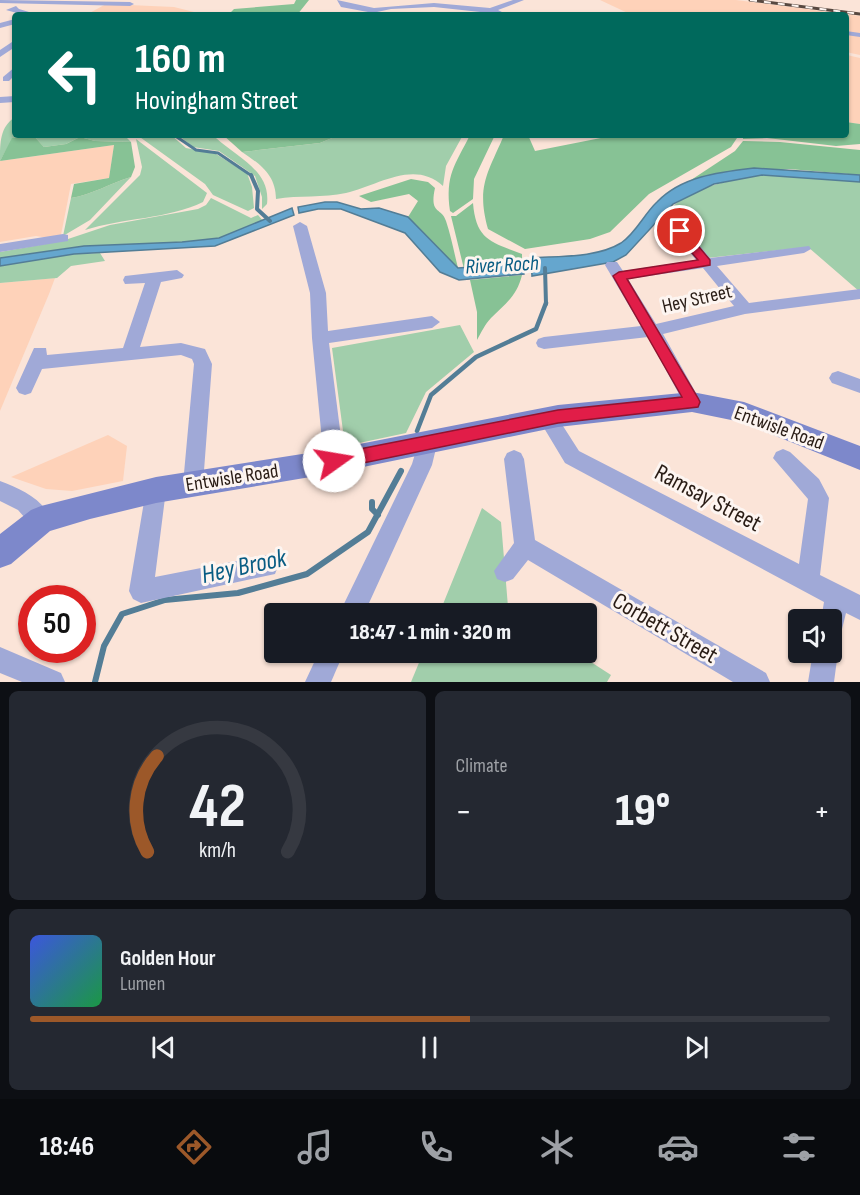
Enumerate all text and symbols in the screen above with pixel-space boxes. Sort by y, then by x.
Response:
text: 160 m [135,34,226,85]
icon: left [36,36,114,114]
text: Hovingham Street [135,85,298,117]
pin [654,205,705,256]
icon: arrive [663,214,696,247]
water label: River Roch [465,251,539,279]
street label: Hey Street [660,279,734,319]
street label: Entwisle Road [731,401,827,455]
position arrow [302,429,366,493]
street label: Ramsay Street [650,458,766,538]
street label: Entwisle Road [184,459,280,497]
water label: Hey Brook [199,543,291,591]
speed limit sign: 50 [18,585,96,663]
street label: Corbett Street [607,586,723,670]
map controls [788,609,842,663]
button: sound [788,609,842,663]
text: 18:47 · 1 min · 320 m [350,619,511,646]
text: Climate [456,754,508,778]
text: 42 [189,770,246,845]
text: 19° [615,784,670,839]
text: − [456,792,472,832]
text: + [814,792,830,832]
text: km/h [199,839,236,864]
text: Golden Hour [120,945,216,972]
text: Lumen [120,972,165,996]
icon: previous [147,1031,180,1064]
icon: pause [413,1031,446,1064]
icon: next [680,1031,713,1064]
icon: directions [173,1126,215,1168]
icon: music [294,1126,336,1168]
icon: phone [415,1126,457,1168]
icon: climate [536,1126,578,1168]
icon: car [657,1126,699,1168]
icon: filters [778,1126,820,1168]
text: 18:46 [40,1131,94,1163]

